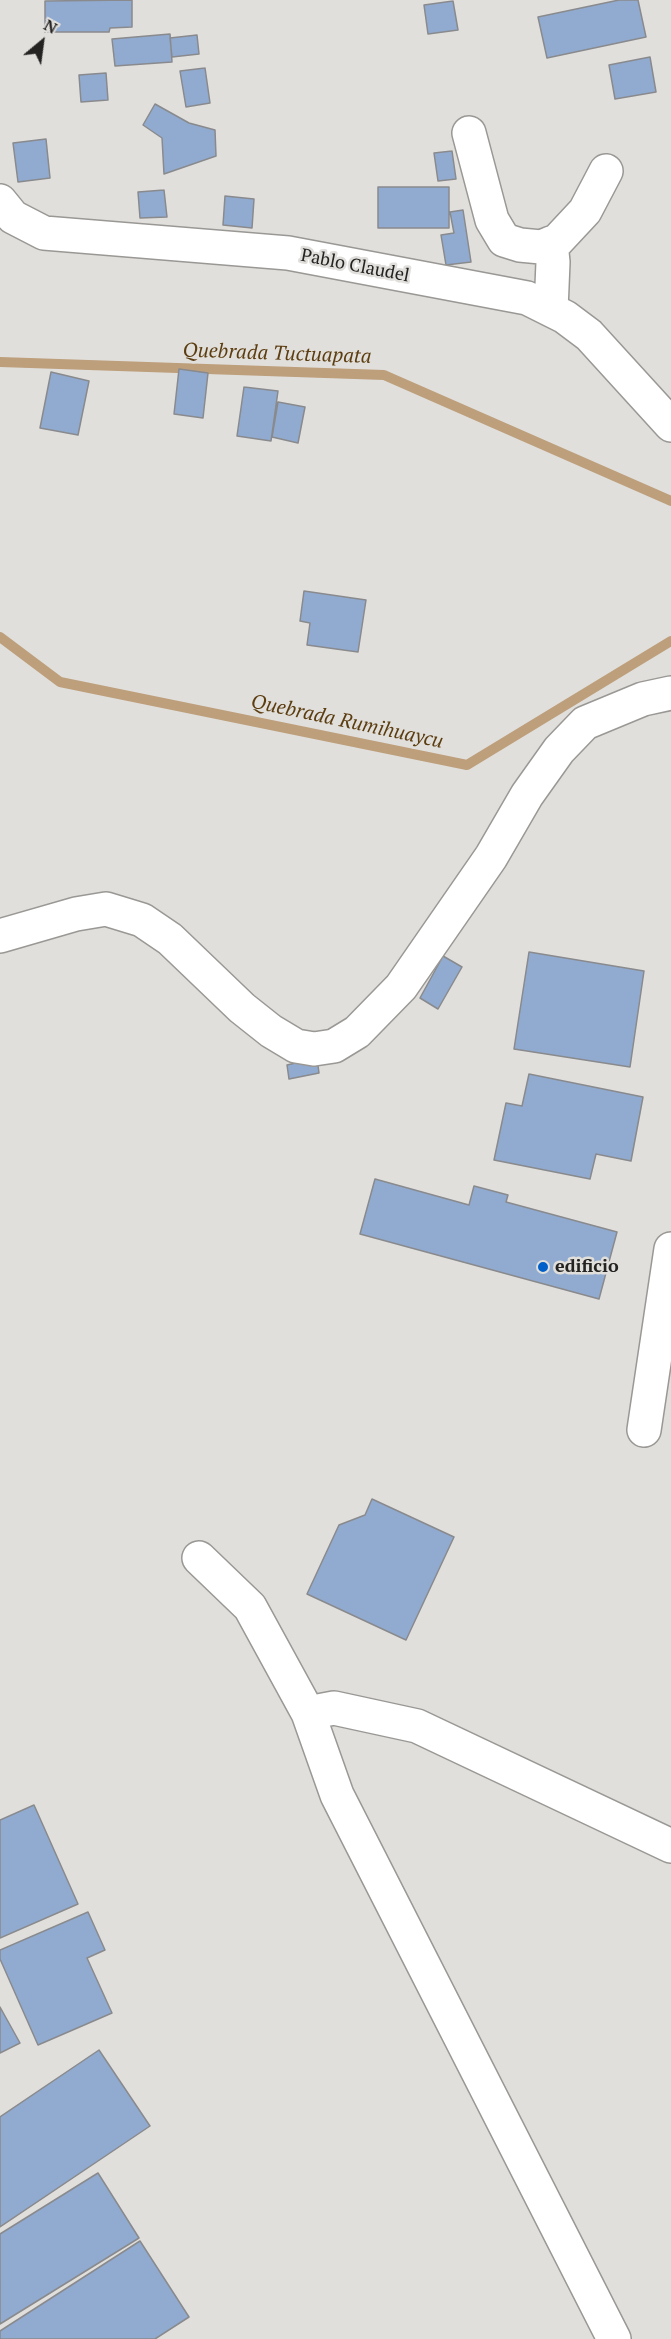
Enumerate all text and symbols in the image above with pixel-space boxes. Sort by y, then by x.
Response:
north arrow [12,12,72,72]
text: N [40,14,61,39]
street label: Pablo Claudel [299,245,411,287]
water label: Quebrada Tuctuapata [182,339,372,369]
water label: Quebrada Rumihuaycu [249,690,445,754]
place label: edificio [555,1256,619,1278]
marker: edificio [536,1260,550,1274]

